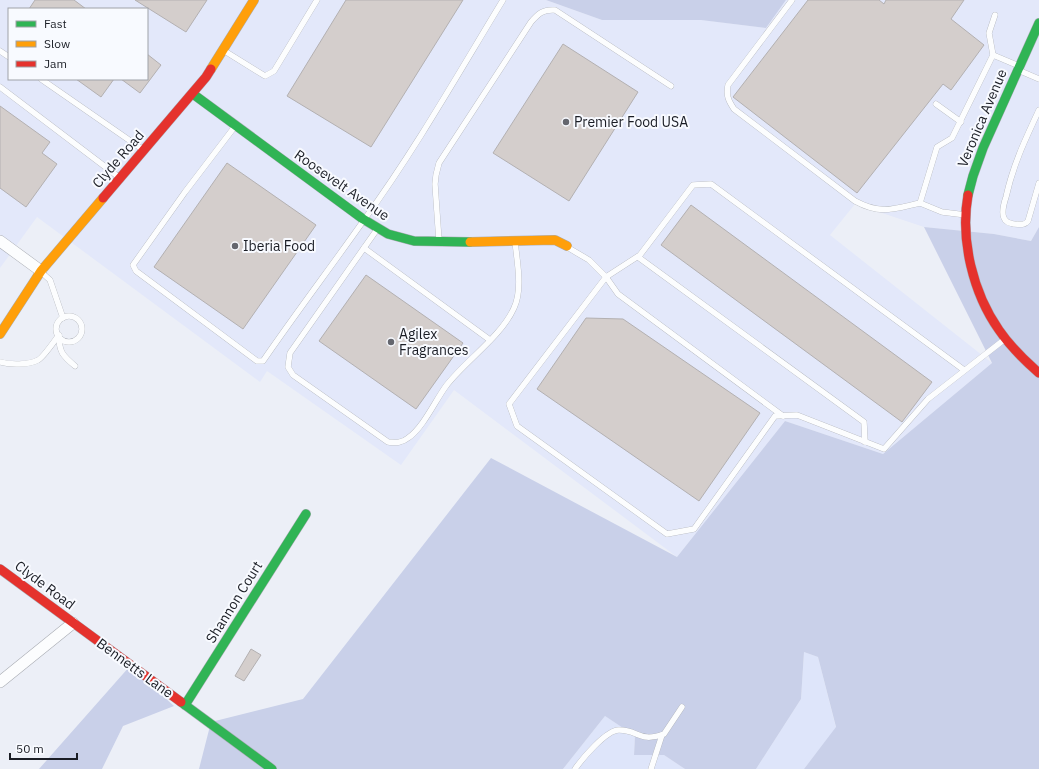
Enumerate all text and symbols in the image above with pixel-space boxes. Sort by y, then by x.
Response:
legend [8,8,148,80]
text: Fast [44,16,67,31]
text: Slow [44,36,70,51]
text: Jam [44,56,67,71]
street label: Veronica Avenue [953,66,1011,170]
place label: Premier Food USA [574,113,688,131]
marker: Premier Food USA [561,117,571,127]
street label: Clyde Road [88,126,148,192]
street label: Roosevelt Avenue [291,146,393,225]
place label: Iberia Food [243,237,315,255]
marker: Iberia Food [230,241,240,251]
place label: Agilex Fragrances [399,325,469,359]
marker: Agilex Fragrances [386,337,396,347]
street label: Clyde Road [11,557,79,613]
street label: Shannon Court [202,558,266,646]
street label: Bennetts Lane [93,634,177,702]
scale bar [10,735,77,761]
text: 50 m [16,741,44,756]

